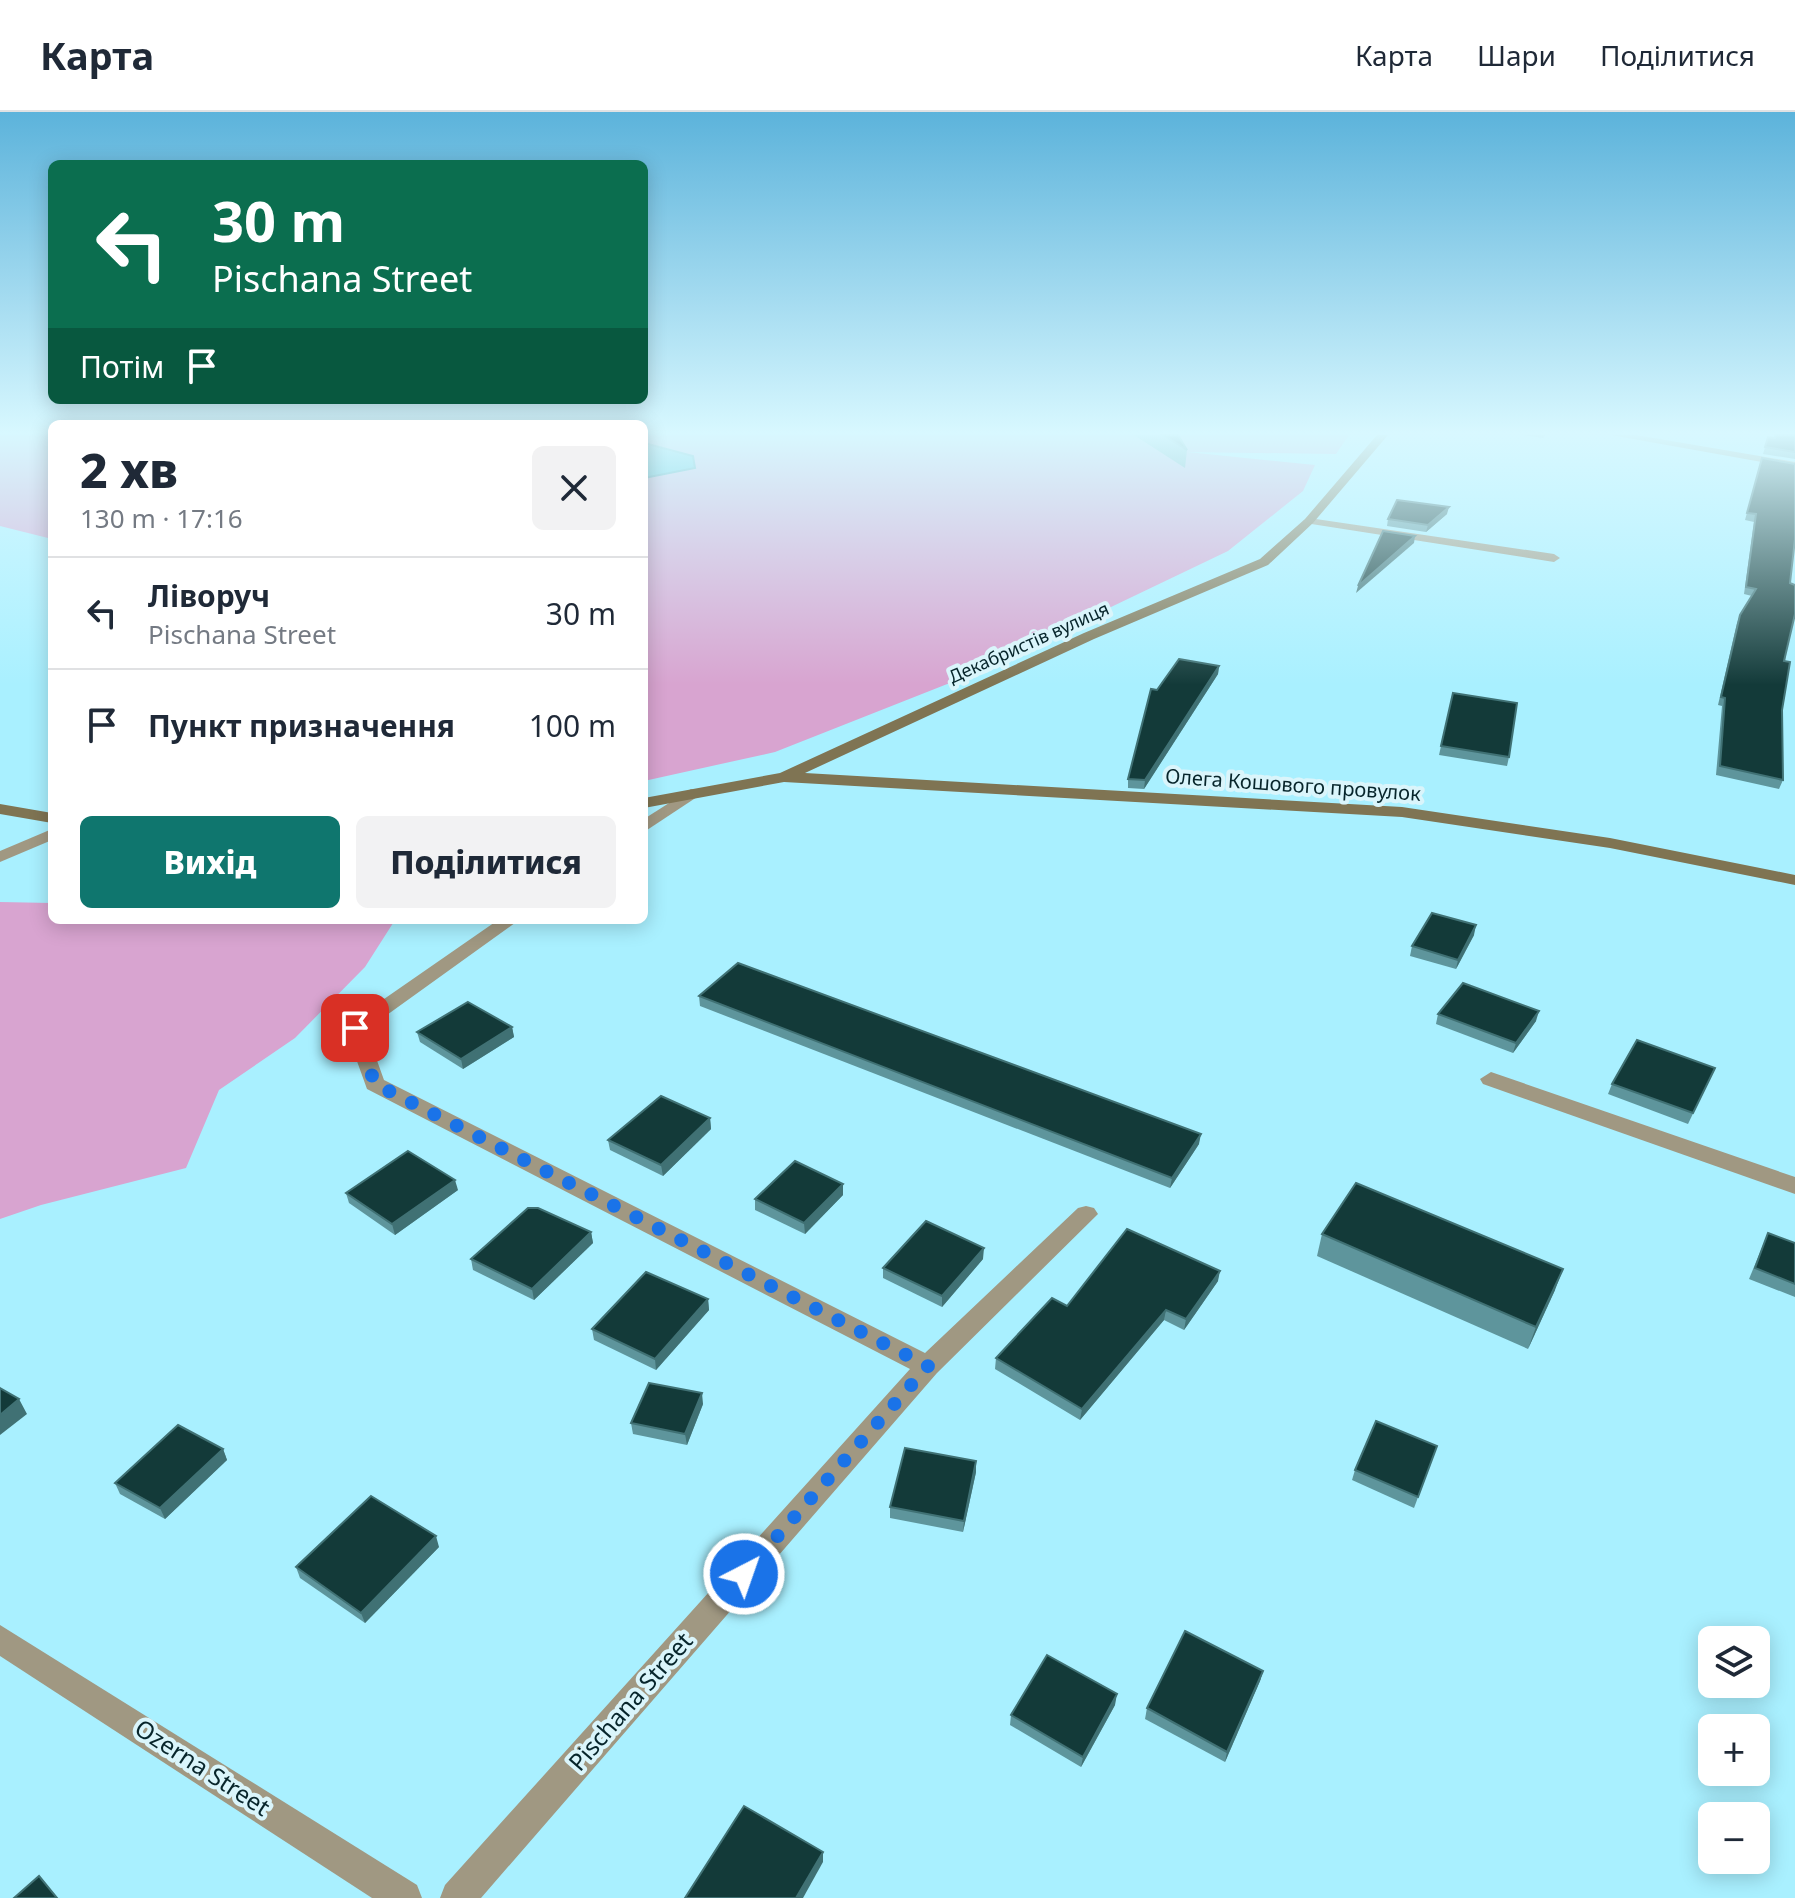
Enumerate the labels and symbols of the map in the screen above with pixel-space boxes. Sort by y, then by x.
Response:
street label: Декабристів вулиця [945,596,1113,688]
street label: Олега Кошового провулок [1164,762,1422,807]
pin [321,994,389,1062]
position arrow [702,1532,786,1616]
street label: Pischana Street [560,1624,699,1777]
street label: Ozerna Street [129,1711,277,1823]

